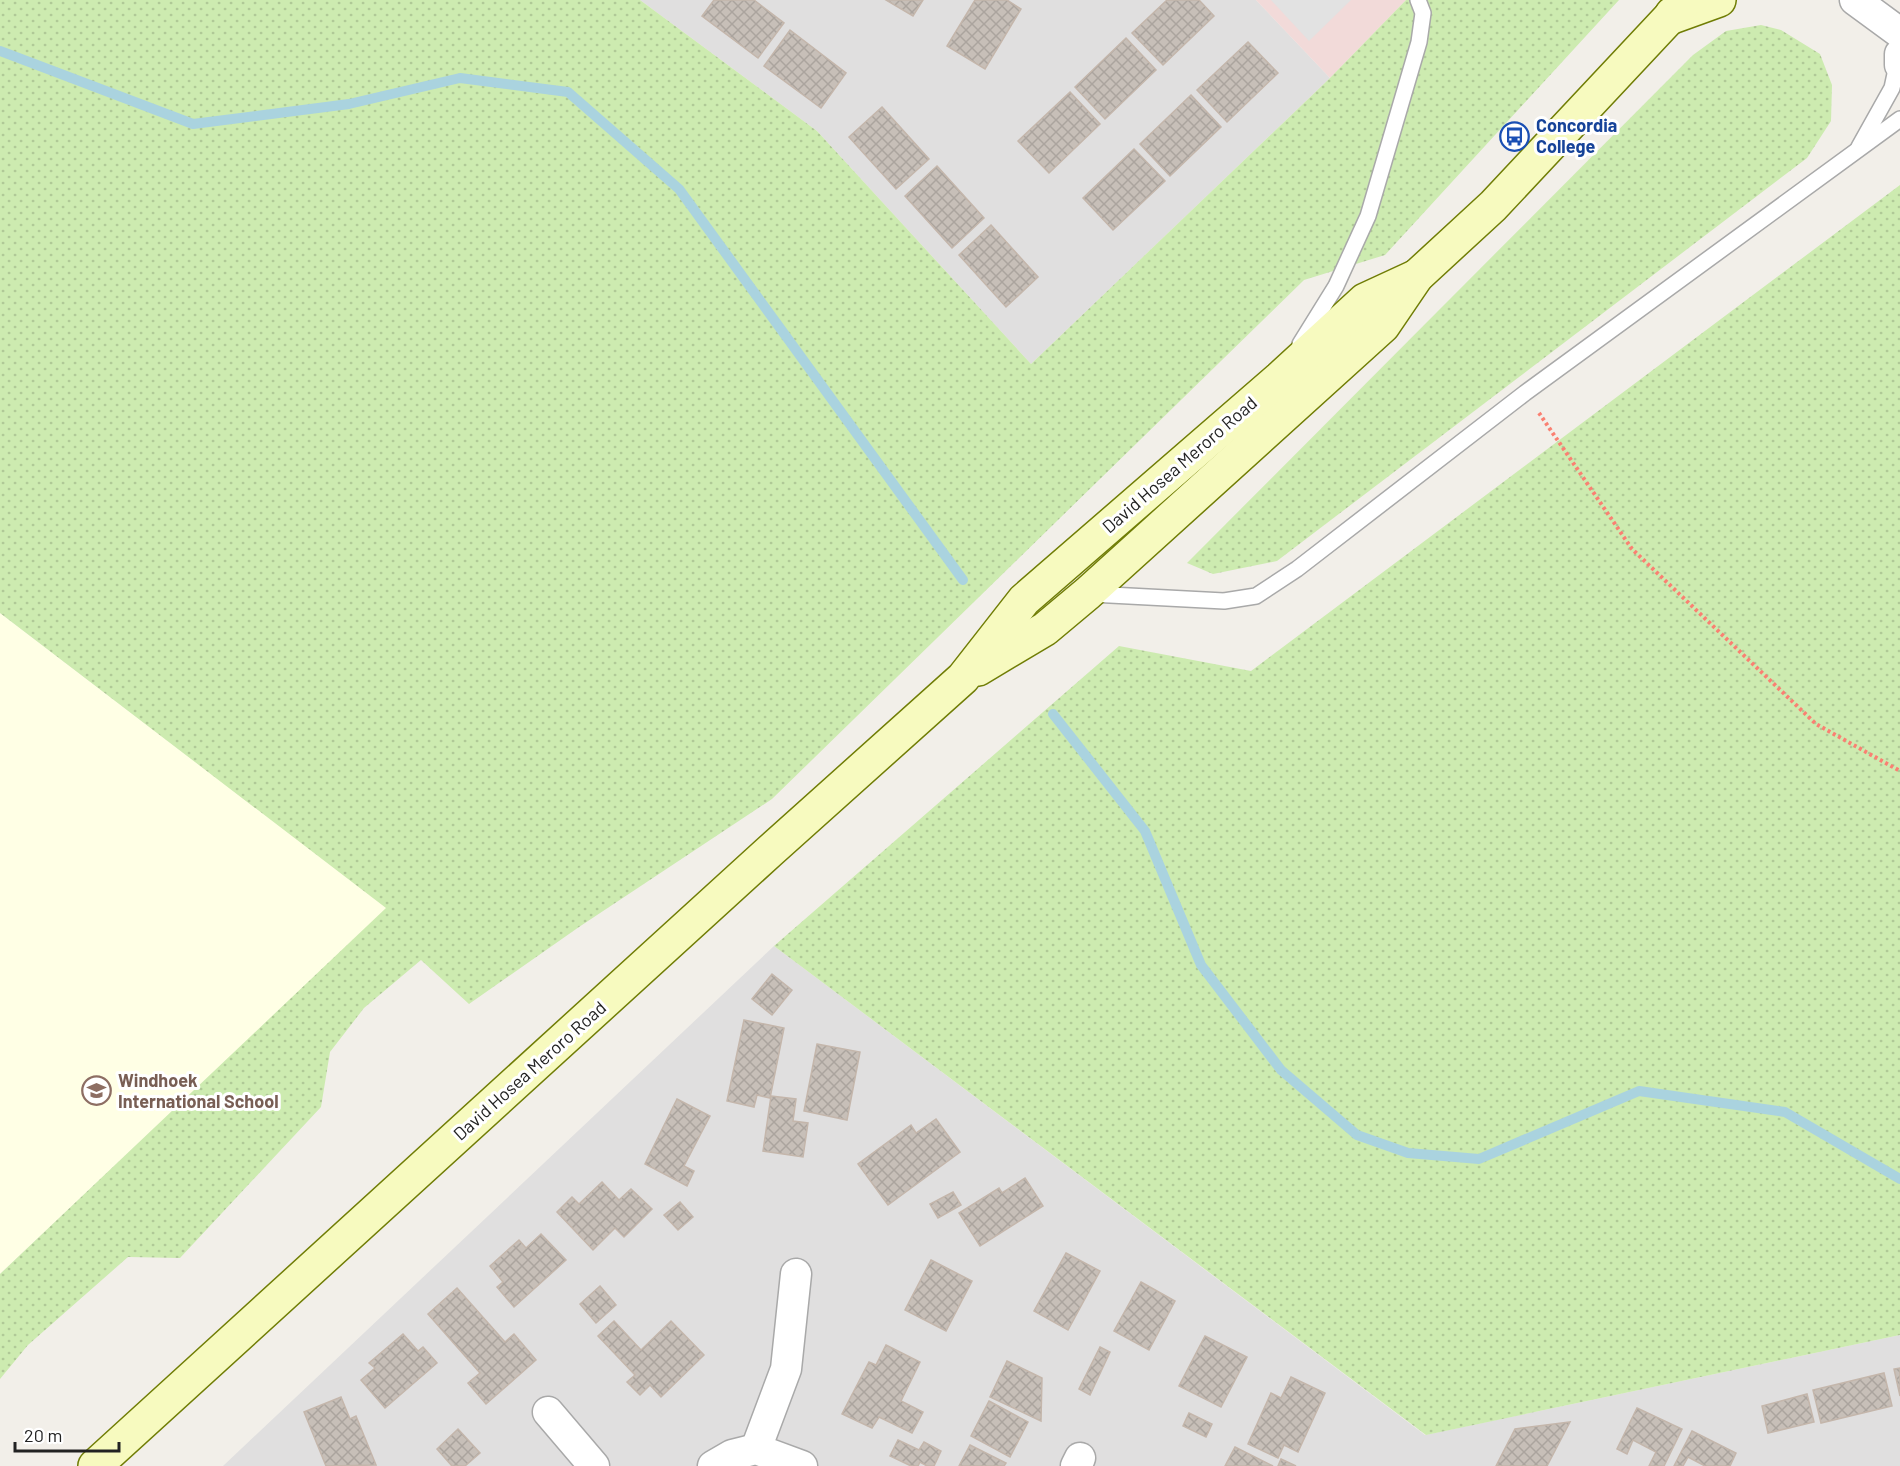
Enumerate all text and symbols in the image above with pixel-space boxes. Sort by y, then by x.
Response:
place label: Concordia College [1536,114,1617,157]
bus stop icon: Concordia College [1499,120,1531,152]
street label: David Hosea Meroro Road [1098,391,1261,537]
street label: David Hosea Meroro Road [449,996,610,1145]
place label: Windhoek International School [118,1069,279,1112]
school or university icon: Windhoek International School [81,1075,113,1107]
scale bar [15,1415,118,1453]
text: 20 m [24,1424,62,1446]

